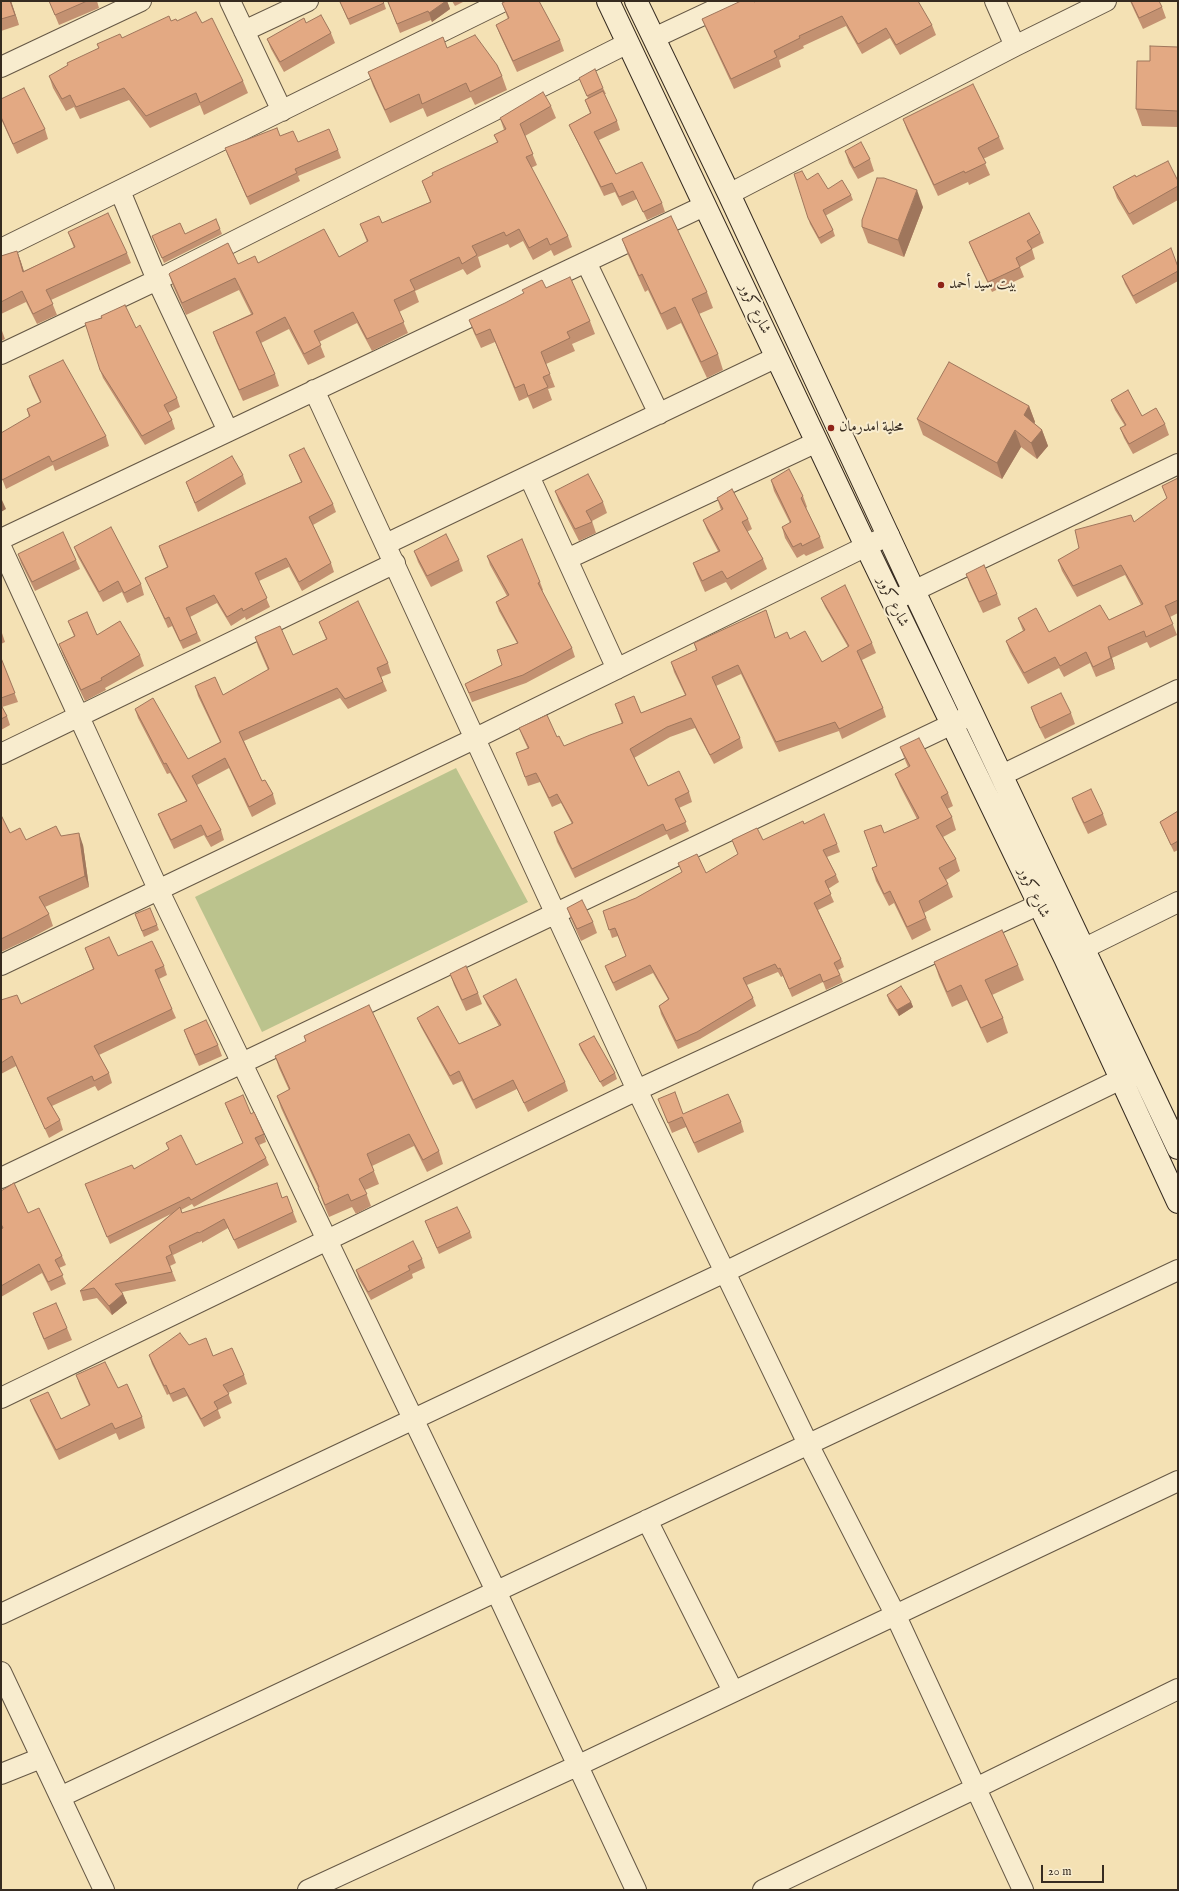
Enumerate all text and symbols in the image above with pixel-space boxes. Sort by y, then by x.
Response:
place label: بيت سيد أحمد [949,276,1017,294]
marker: بيت سيد أحمد [936,280,946,290]
street label: شارع كرور [734,281,774,337]
place label: محلية امدرمان [839,419,904,437]
marker: محلية امدرمان [826,423,836,433]
street label: شارع كرور [872,574,912,630]
street label: شارع كرور [1013,865,1053,921]
scale bar [1043,1857,1106,1883]
text: 20 m [1048,1864,1071,1879]

